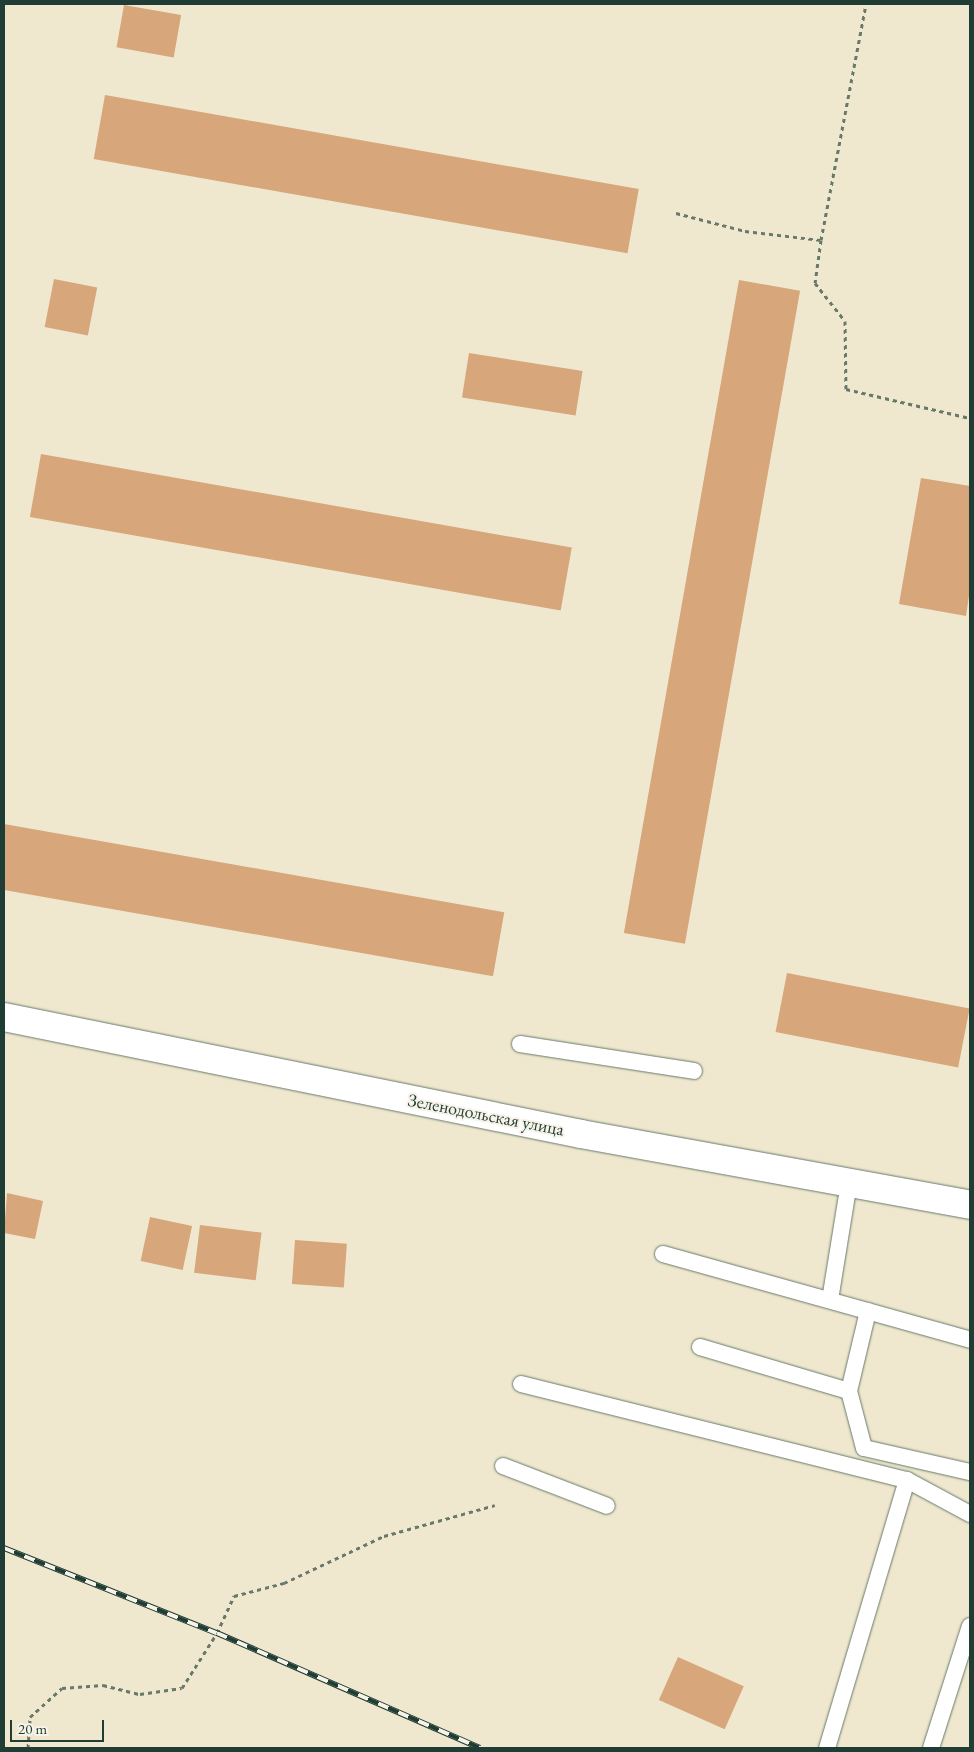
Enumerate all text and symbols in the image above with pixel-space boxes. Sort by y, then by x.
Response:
street label: Зеленодольская улица [406,1089,566,1141]
scale bar [12,1710,106,1742]
text: 20 m [18,1719,47,1738]

